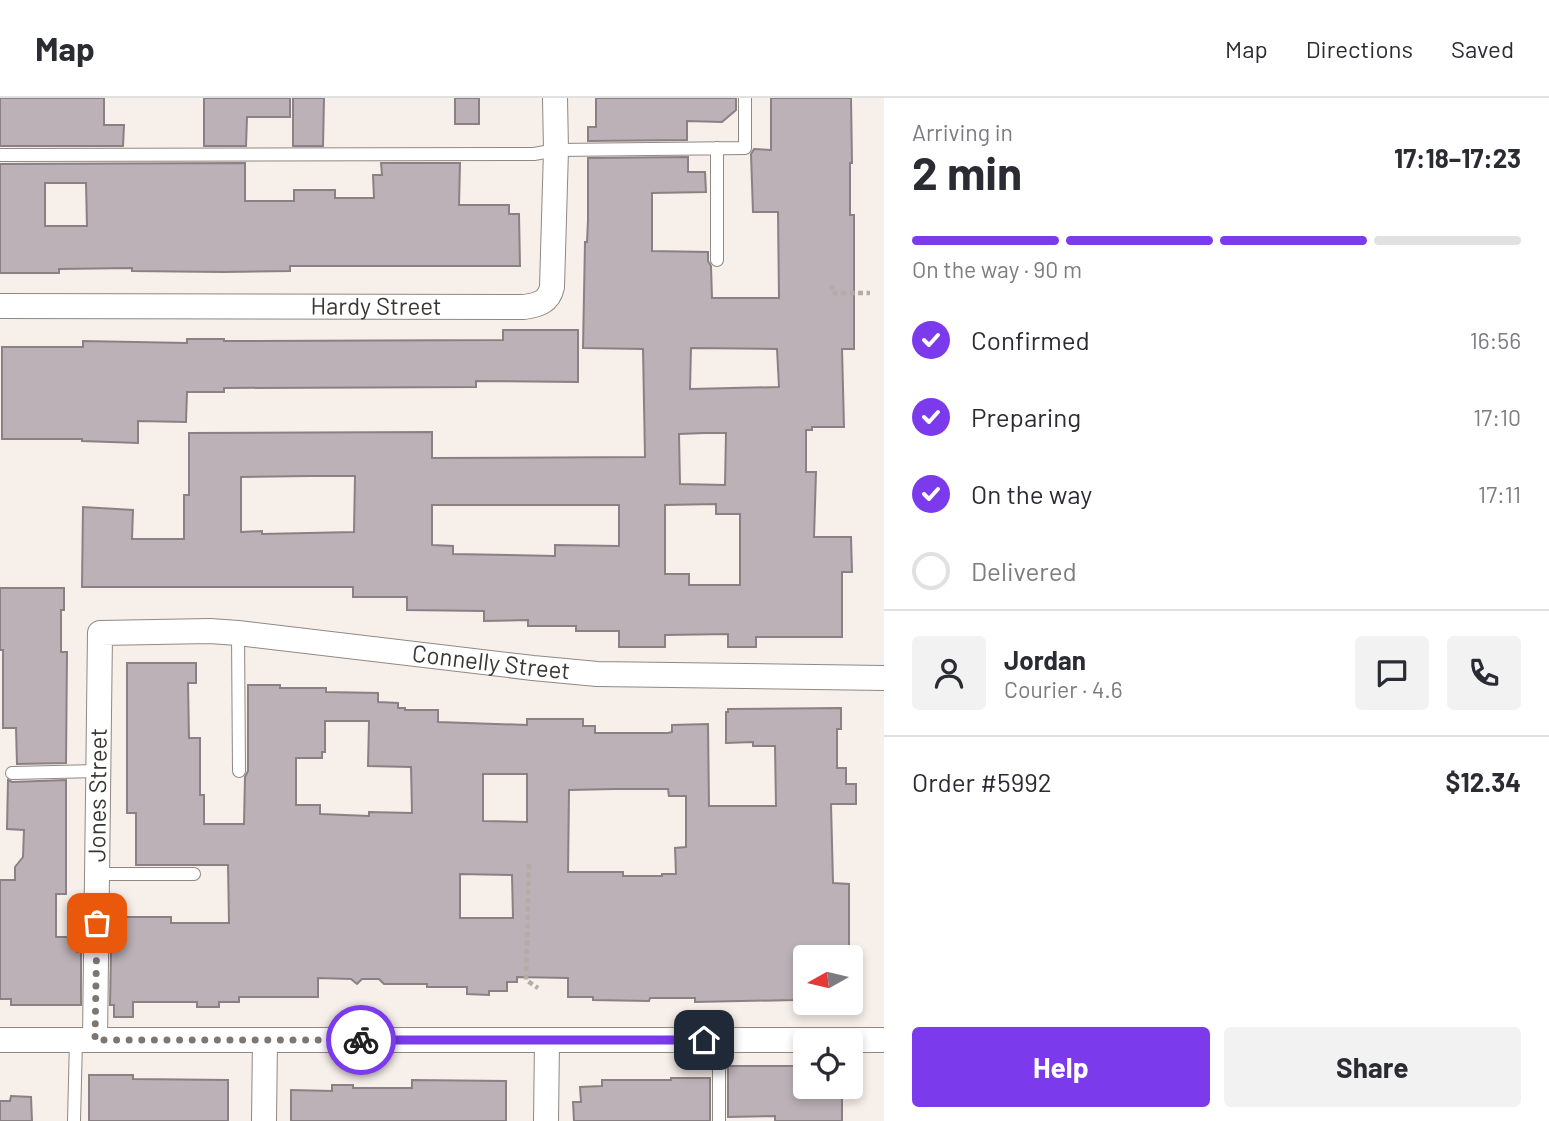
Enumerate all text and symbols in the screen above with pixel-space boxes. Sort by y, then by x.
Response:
text: Map [35,28,95,68]
text: Map [1225,34,1268,63]
text: Directions [1306,34,1413,63]
text: Saved [1451,34,1514,63]
text: Arriving in [912,118,1013,146]
text: 17:18–17:23 [1394,142,1521,173]
text: 2 min [912,144,1022,199]
text: On the way · 90 m [912,255,1082,283]
street label: Hardy Street [310,291,442,320]
icon: check [912,321,950,359]
text: Confirmed [971,324,1090,355]
text: 16:56 [1470,326,1521,354]
icon: check [912,398,950,436]
text: Preparing [971,401,1081,432]
text: 17:10 [1473,403,1521,431]
icon: check [912,475,950,513]
text: On the way [971,478,1092,509]
text: 17:11 [1478,480,1521,508]
text: Delivered [971,555,1077,586]
button: person [912,636,986,710]
button: chat [1355,636,1429,710]
button: phone [1447,636,1521,710]
street label: Connelly Street [411,638,571,684]
text: Jordan [1004,644,1086,675]
text: Courier · 4.6 [1004,675,1123,703]
street label: Jones Street [81,728,112,862]
text: Order #5992 [912,766,1052,797]
text: $12.34 [1446,766,1521,797]
pin [67,893,127,953]
icon: bag [78,904,116,942]
north arrow [793,945,863,1015]
map controls [793,945,863,1099]
courier [326,1005,396,1075]
pin [674,1010,734,1070]
icon: bike [342,1021,380,1059]
icon: home [685,1021,723,1059]
button: Help [912,1027,1210,1107]
button: Share [1224,1027,1521,1107]
button: locate [793,1029,863,1099]

